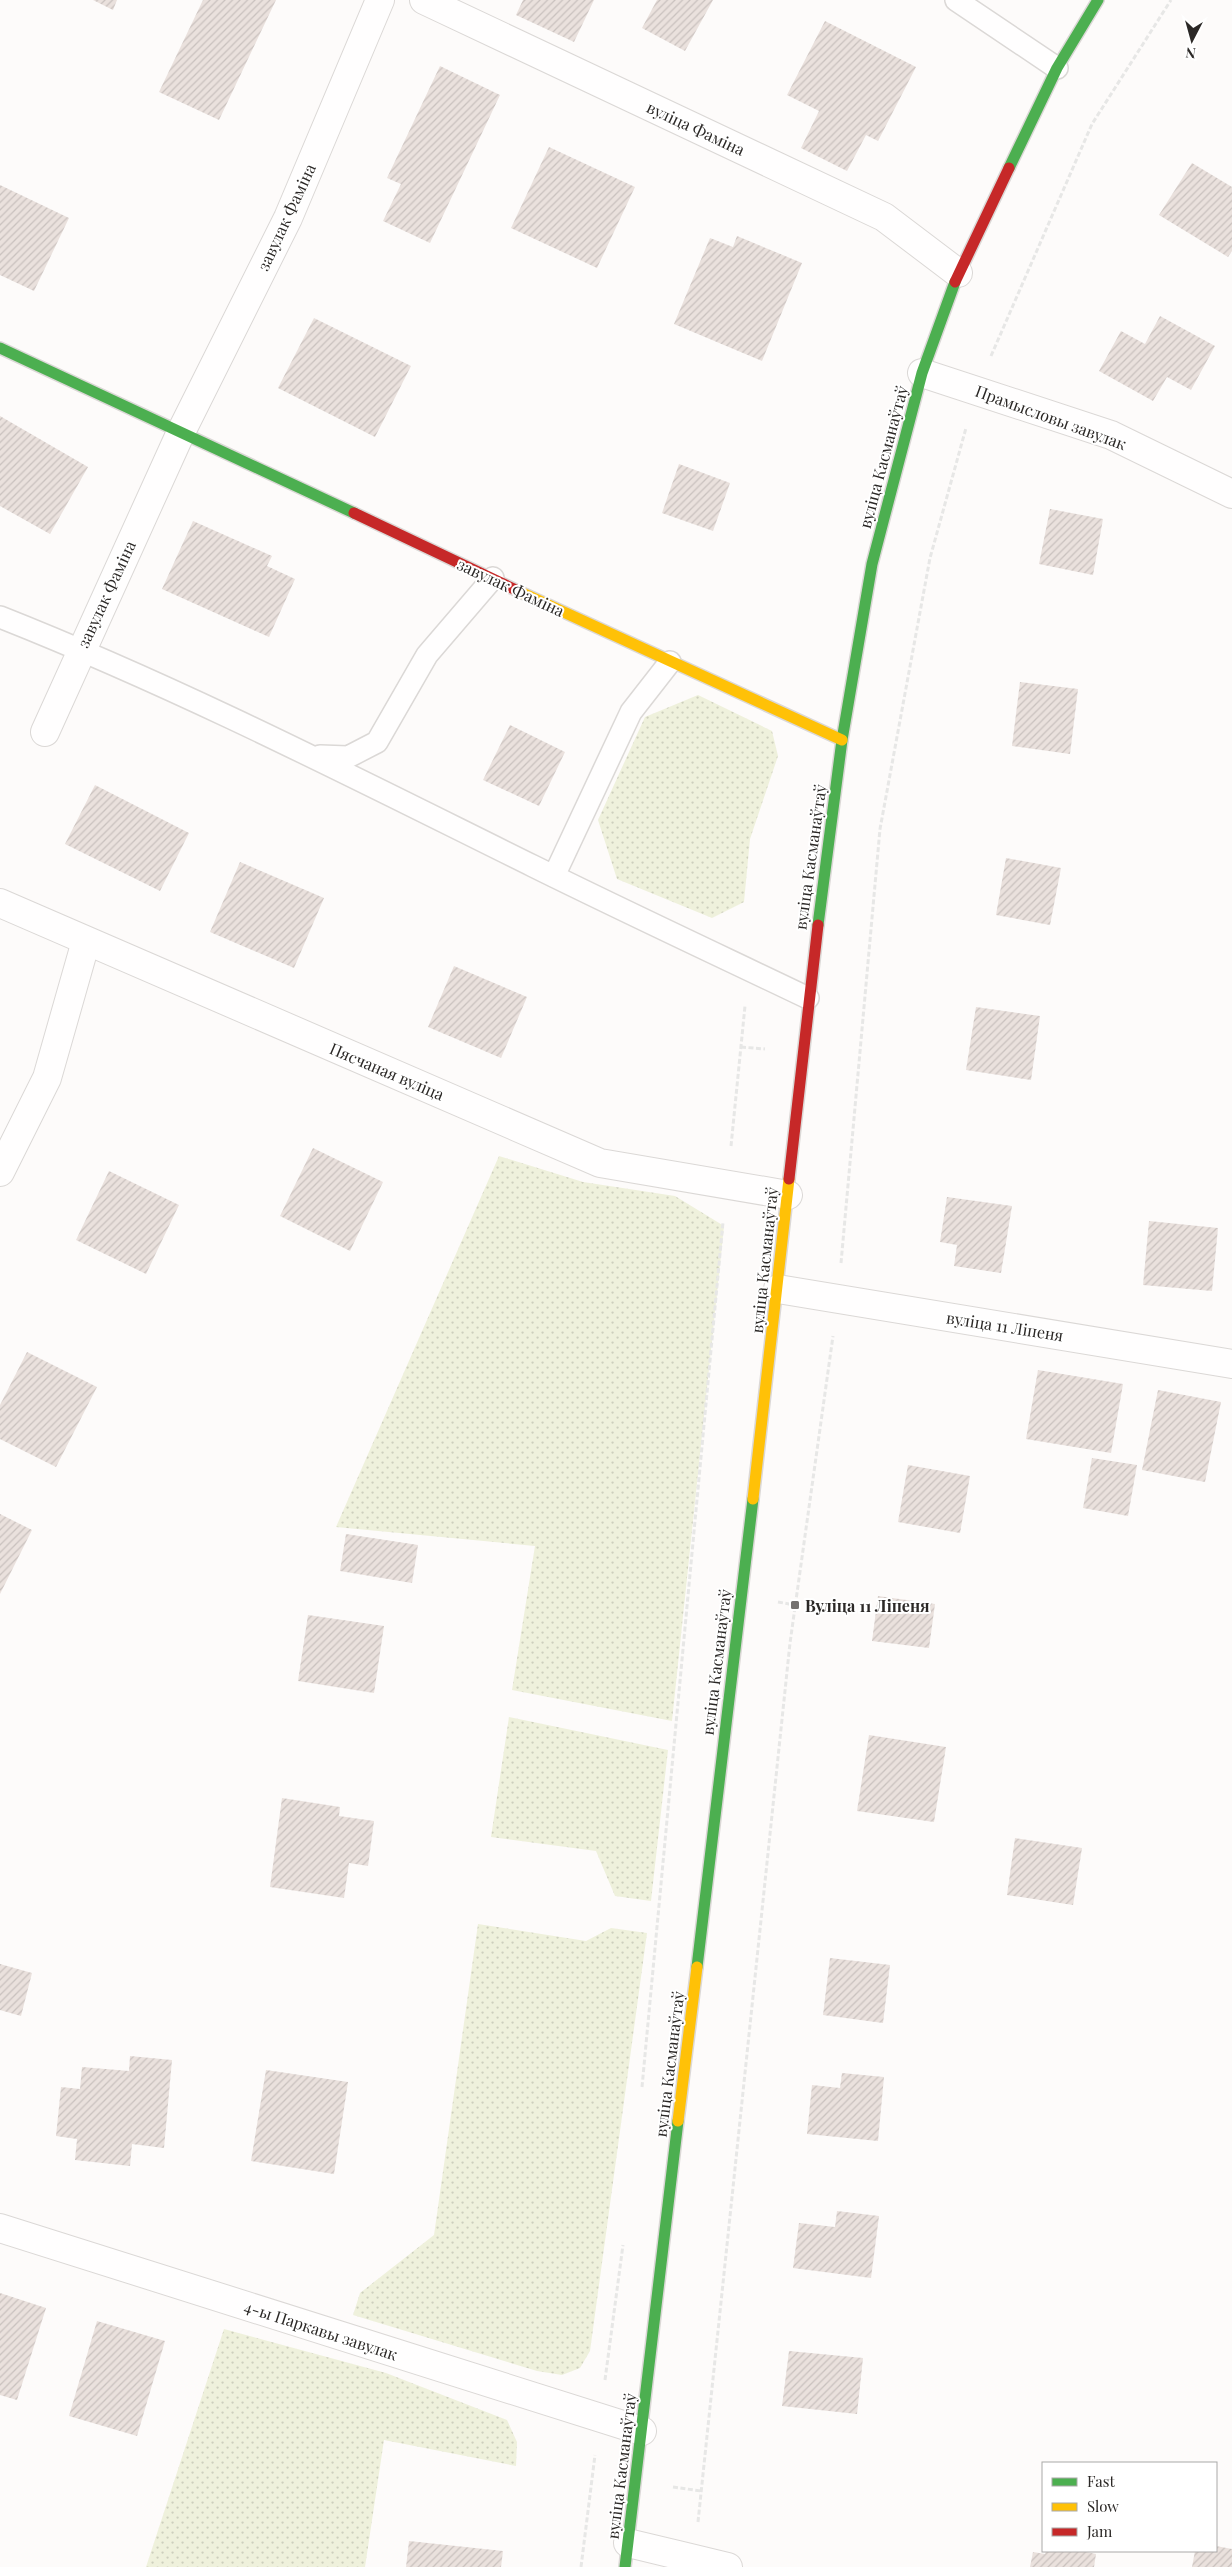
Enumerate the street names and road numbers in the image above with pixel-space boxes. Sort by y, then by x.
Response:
street label: вуліца Фаміна [644,96,748,160]
street label: завулак Фаміна [252,160,320,274]
street label: Прамысловы завулак [973,380,1129,454]
street label: вуліца Касманаўтаў [854,383,912,531]
street label: завулак Фаміна [72,537,140,651]
street label: завулак Фаміна [454,553,568,621]
street label: вуліца Касманаўтаў [789,783,831,931]
street label: Пясчаная вуліца [327,1037,447,1105]
street label: вуліца Касманаўтаў [746,1186,782,1334]
street label: вуліца 11 Ліпеня [945,1306,1065,1346]
street label: вуліца Касманаўтаў [697,1588,735,1736]
street label: вуліца Касманаўтаў [650,1990,688,2138]
street label: 4-ы Паркавы завулак [242,2295,400,2365]
street label: вуліца Касманаўтаў [602,2392,640,2540]

